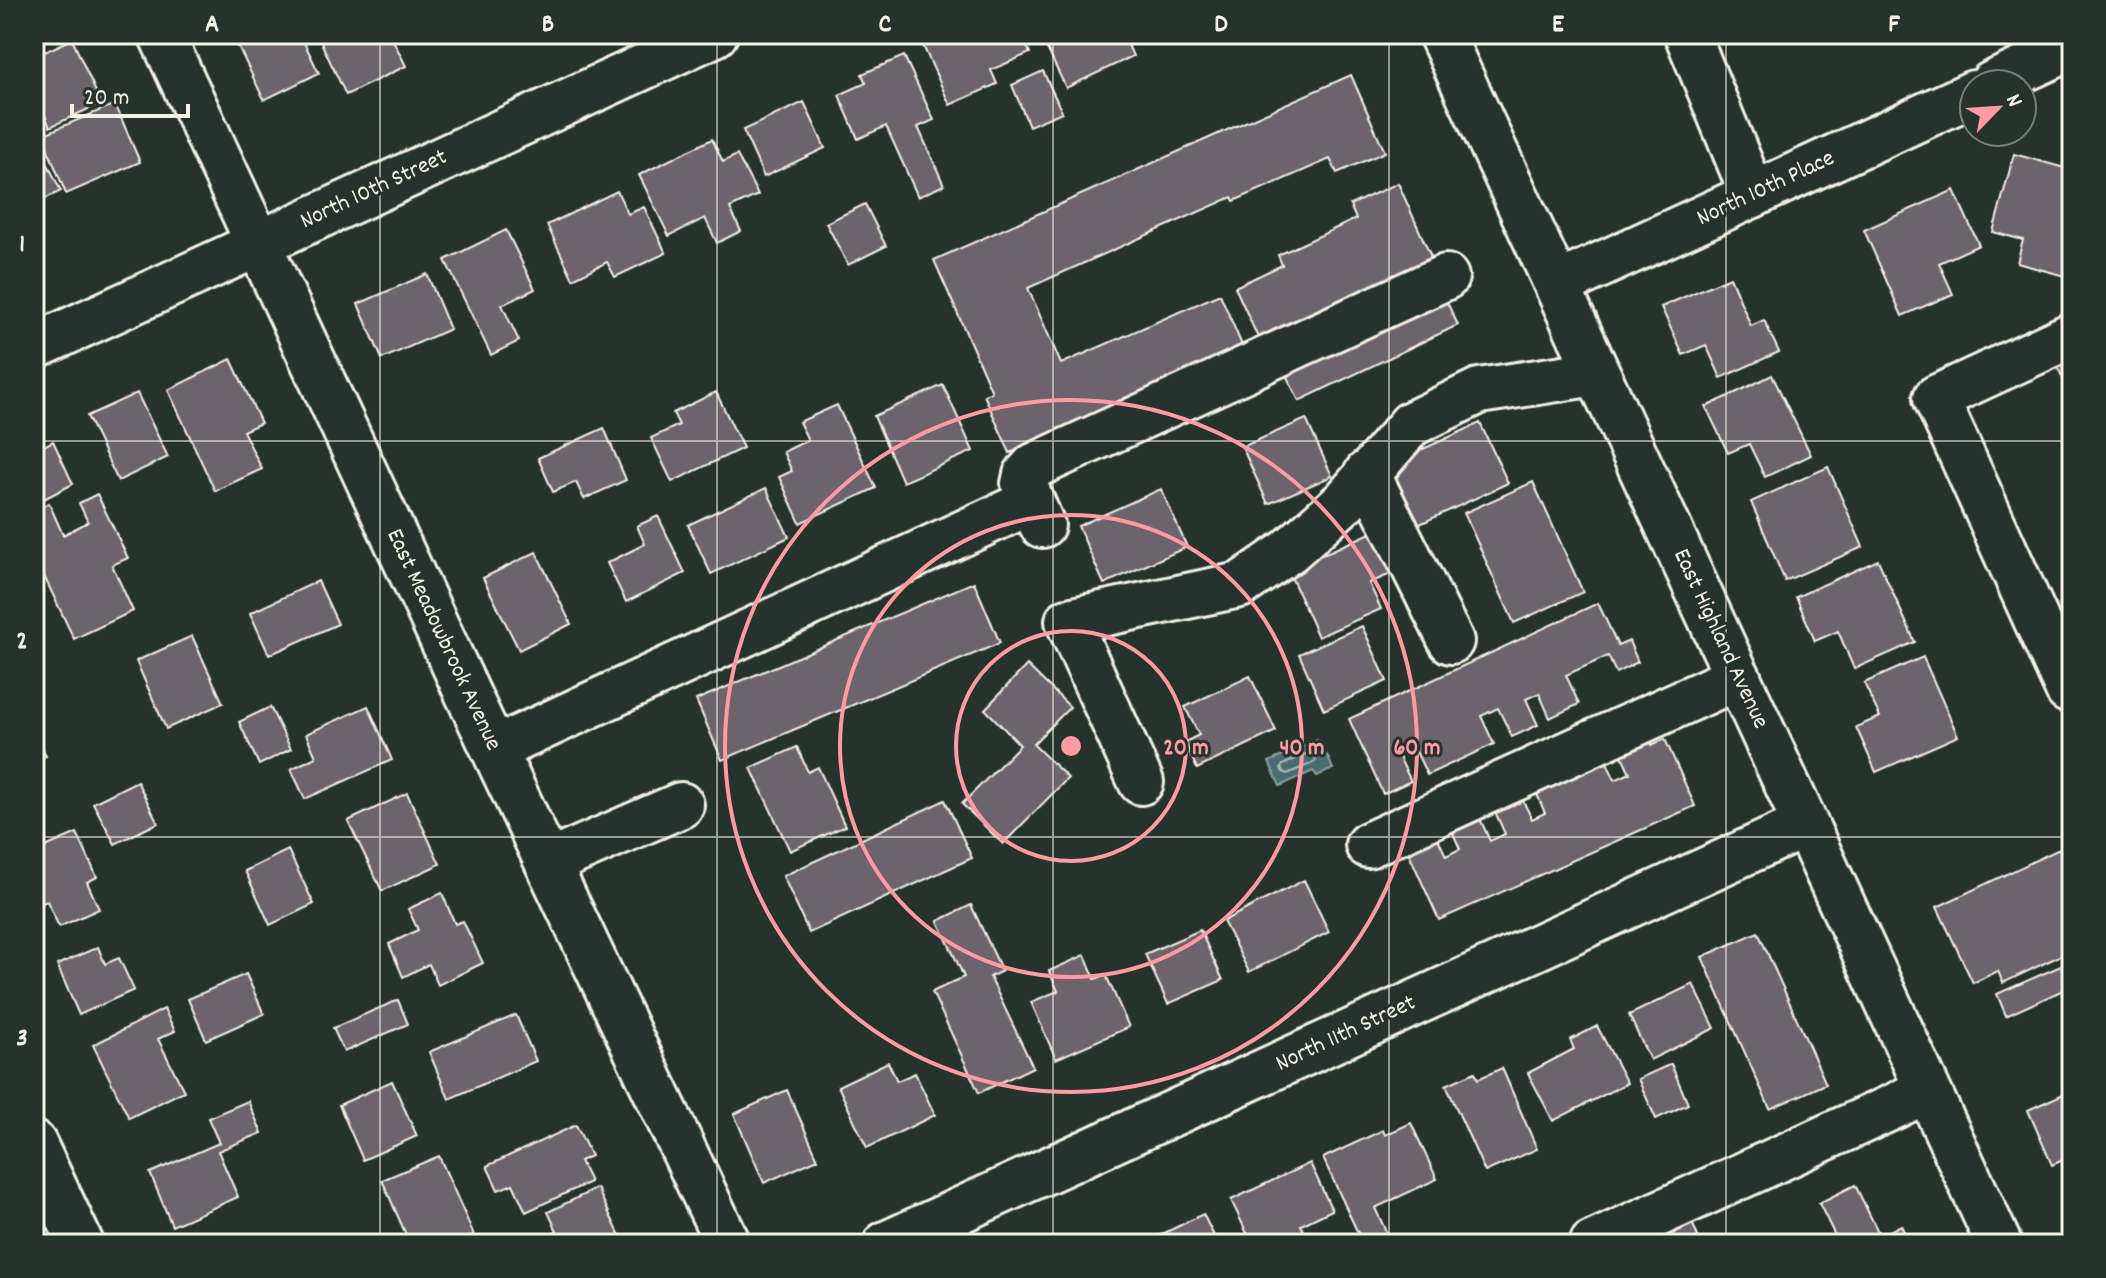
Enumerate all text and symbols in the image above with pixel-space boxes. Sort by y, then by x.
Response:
text: A [205,7,219,44]
text: B [542,7,554,44]
text: C [879,7,892,44]
text: D [1214,7,1228,44]
text: E [1552,7,1564,44]
text: F [1888,7,1900,44]
scale bar [72,68,188,118]
north arrow [1958,68,2038,148]
text: 20 m [84,82,130,116]
text: N [1997,90,2029,113]
street label: North 10th Street [295,141,453,239]
street label: North 10th Place [1692,142,1840,236]
text: 1 [19,227,25,264]
street label: East Meadowbrook Avenue [377,523,509,757]
street label: East Highland Avenue [1663,543,1777,735]
text: 2 [16,624,28,661]
centre of rings [1057,732,1085,760]
text: 20 m [1163,732,1209,766]
text: 40 m [1279,732,1325,766]
text: 60 m [1394,732,1440,766]
street label: North 11th Street [1270,987,1422,1081]
text: 3 [16,1021,28,1058]

